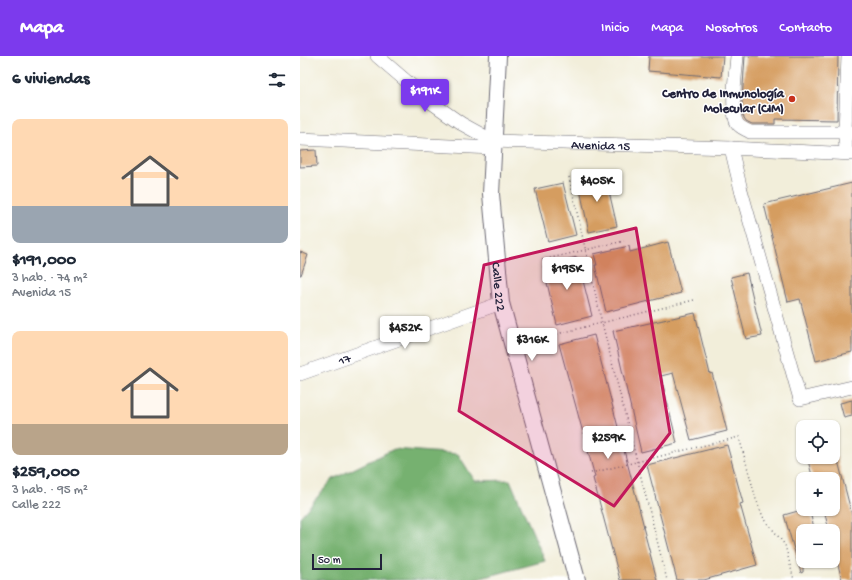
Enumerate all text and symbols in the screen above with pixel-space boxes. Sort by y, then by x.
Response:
text: Mapa [20,17,64,40]
text: Inicio [601,20,629,37]
text: Mapa [651,20,683,37]
text: Nosotros [705,20,757,37]
text: Contacto [779,20,832,37]
icon: filters [266,69,288,91]
text: 6 viviendas [12,70,90,90]
pin: $191K [397,79,453,113]
text: $191K [410,84,440,99]
place label: Centro de Inmunología Molecular (CIM) [661,87,785,117]
marker: Centro de Inmunología Molecular (CIM) [787,94,797,104]
street label: Avenida 15 [571,138,631,155]
icon: home [114,145,186,217]
pin: $405K [569,169,625,203]
text: $405K [580,174,614,189]
text: $191,000 [12,251,76,271]
pin: $195K [539,257,595,291]
street label: Calle 222 [487,262,508,314]
text: $195K [551,262,583,277]
text: 3 hab. · 74 m² [12,271,88,286]
text: Avenida 15 [12,286,71,301]
pin: $452K [377,316,433,350]
text: $452K [389,321,421,336]
pin: $316K [504,328,560,362]
text: $316K [516,333,548,348]
street label: 17 [336,351,354,370]
icon: home [114,357,186,429]
map controls [796,420,840,568]
button: locate [796,420,840,464]
pin: $259K [580,426,636,460]
text: $259K [592,431,624,446]
text: $259,000 [12,463,80,483]
button: + [796,472,840,516]
text: 3 hab. · 95 m² [12,483,88,498]
text: Calle 222 [12,498,61,513]
button: − [796,524,840,568]
scale bar [312,552,382,571]
text: 50 m [318,555,340,567]

